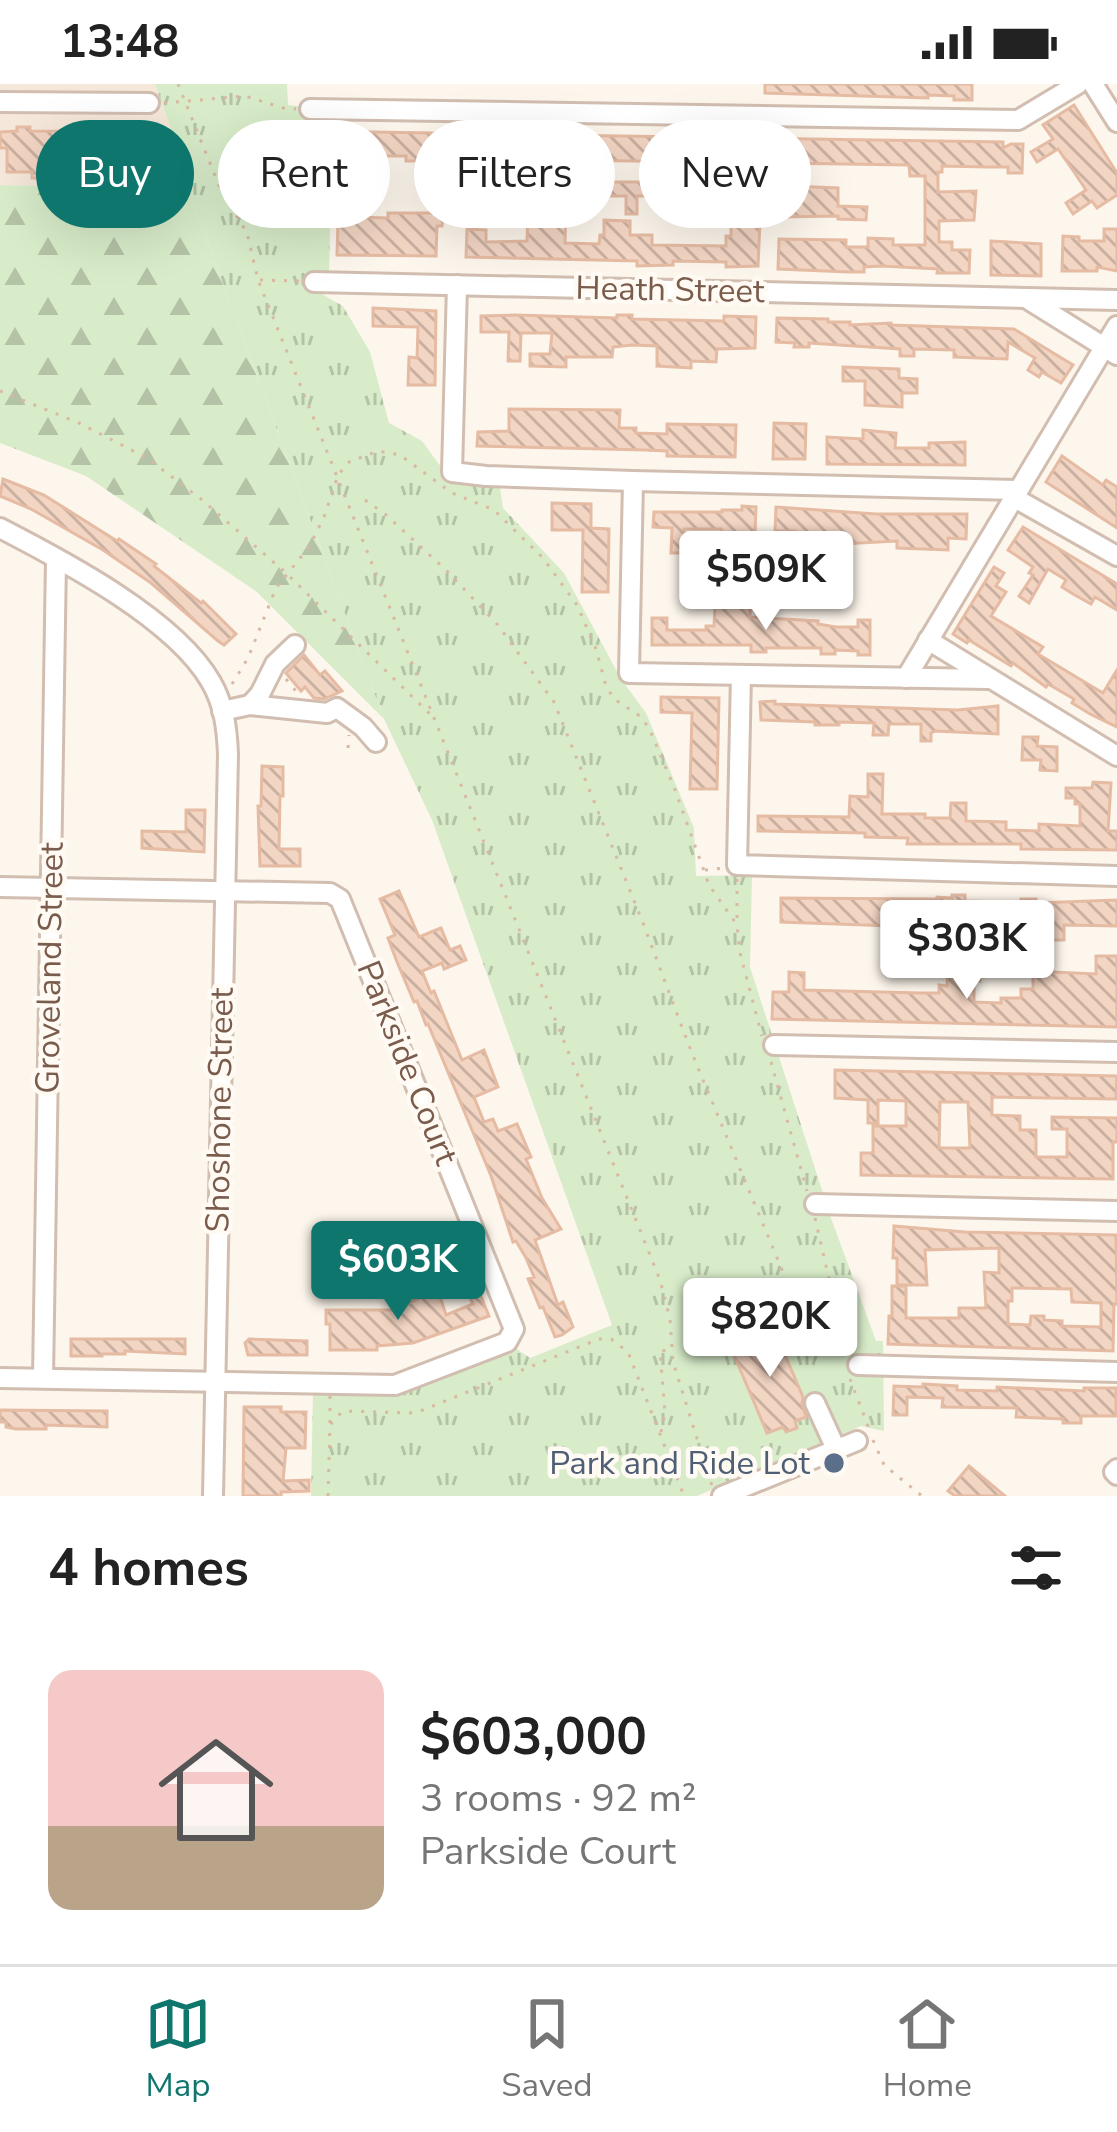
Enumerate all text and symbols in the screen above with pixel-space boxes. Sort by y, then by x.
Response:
text: 13:48 [60,12,179,73]
chip: Buy [36,120,194,228]
chip: Rent [218,120,390,228]
chip: Filters [414,120,615,228]
chip: New [639,120,811,228]
street label: Heath Street [575,266,765,314]
pin: $509K [682,531,850,633]
text: $509K [706,543,826,596]
street label: Groveland Street [25,841,75,1094]
pin: $303K [883,900,1051,1002]
text: $303K [907,912,1027,965]
street label: Parkside Court [346,954,469,1172]
street label: Shoshone Street [195,987,245,1233]
pin: $603K [314,1221,482,1323]
text: $603K [338,1233,458,1286]
pin: $820K [686,1278,854,1380]
text: $820K [710,1290,830,1343]
place label: Park and Ride Lot [549,1441,810,1486]
marker: Park and Ride Lot [821,1450,847,1476]
text: 4 homes [48,1533,249,1603]
icon: filters [1003,1535,1069,1601]
text: $603,000 [420,1702,647,1772]
icon: home [144,1718,288,1862]
text: 3 rooms · 92 m² [420,1772,697,1825]
text: Parkside Court [420,1825,676,1878]
tab: Map [145,1991,211,2108]
tab: Saved [501,1991,592,2108]
tab: Home [883,1991,972,2108]

